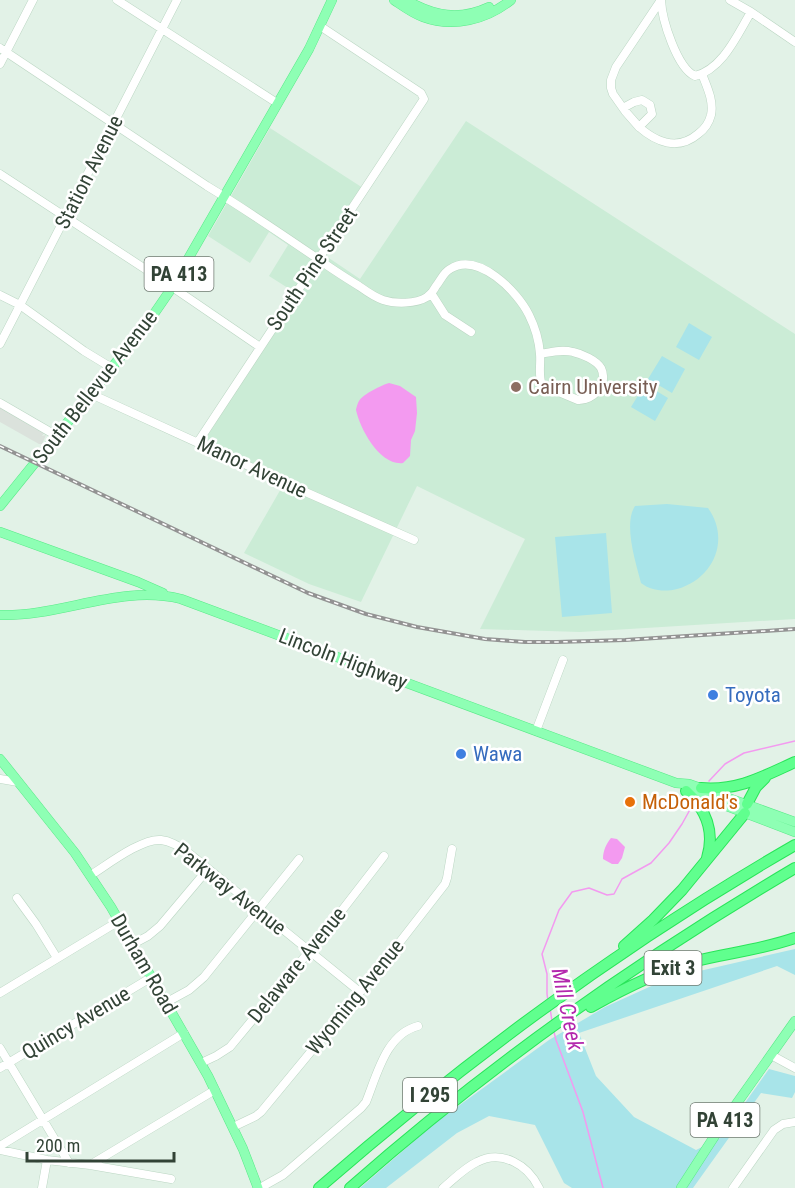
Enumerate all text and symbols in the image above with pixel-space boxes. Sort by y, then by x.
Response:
street label: Station Avenue [50,111,128,233]
street label: South Pine Street [262,203,362,335]
road number: PA 413 [144,257,213,291]
street label: South Bellevue Avenue [28,306,162,468]
place label: Cairn University [528,375,658,399]
marker: Cairn University [509,380,523,394]
street label: Manor Avenue [193,431,311,503]
street label: Lincoln Highway [275,623,411,695]
place label: Toyota [725,683,781,707]
marker: Toyota [706,688,720,702]
place label: Wawa [473,742,522,766]
marker: Wawa [454,747,468,761]
place label: McDonald's [642,790,738,814]
marker: McDonald's [623,795,637,809]
street label: Parkway Avenue [169,838,291,940]
street label: Delaware Avenue [243,902,351,1028]
street label: Durham Road [106,910,182,1018]
street label: Wyoming Avenue [301,934,409,1060]
road number: Exit 3 [644,951,702,985]
water label: Mill Creek [547,965,589,1053]
street label: Quincy Avenue [18,981,134,1065]
road number: I 295 [403,1078,457,1112]
road number: PA 413 [690,1103,760,1137]
scale bar [27,1125,174,1163]
text: 200 m [36,1135,80,1156]

